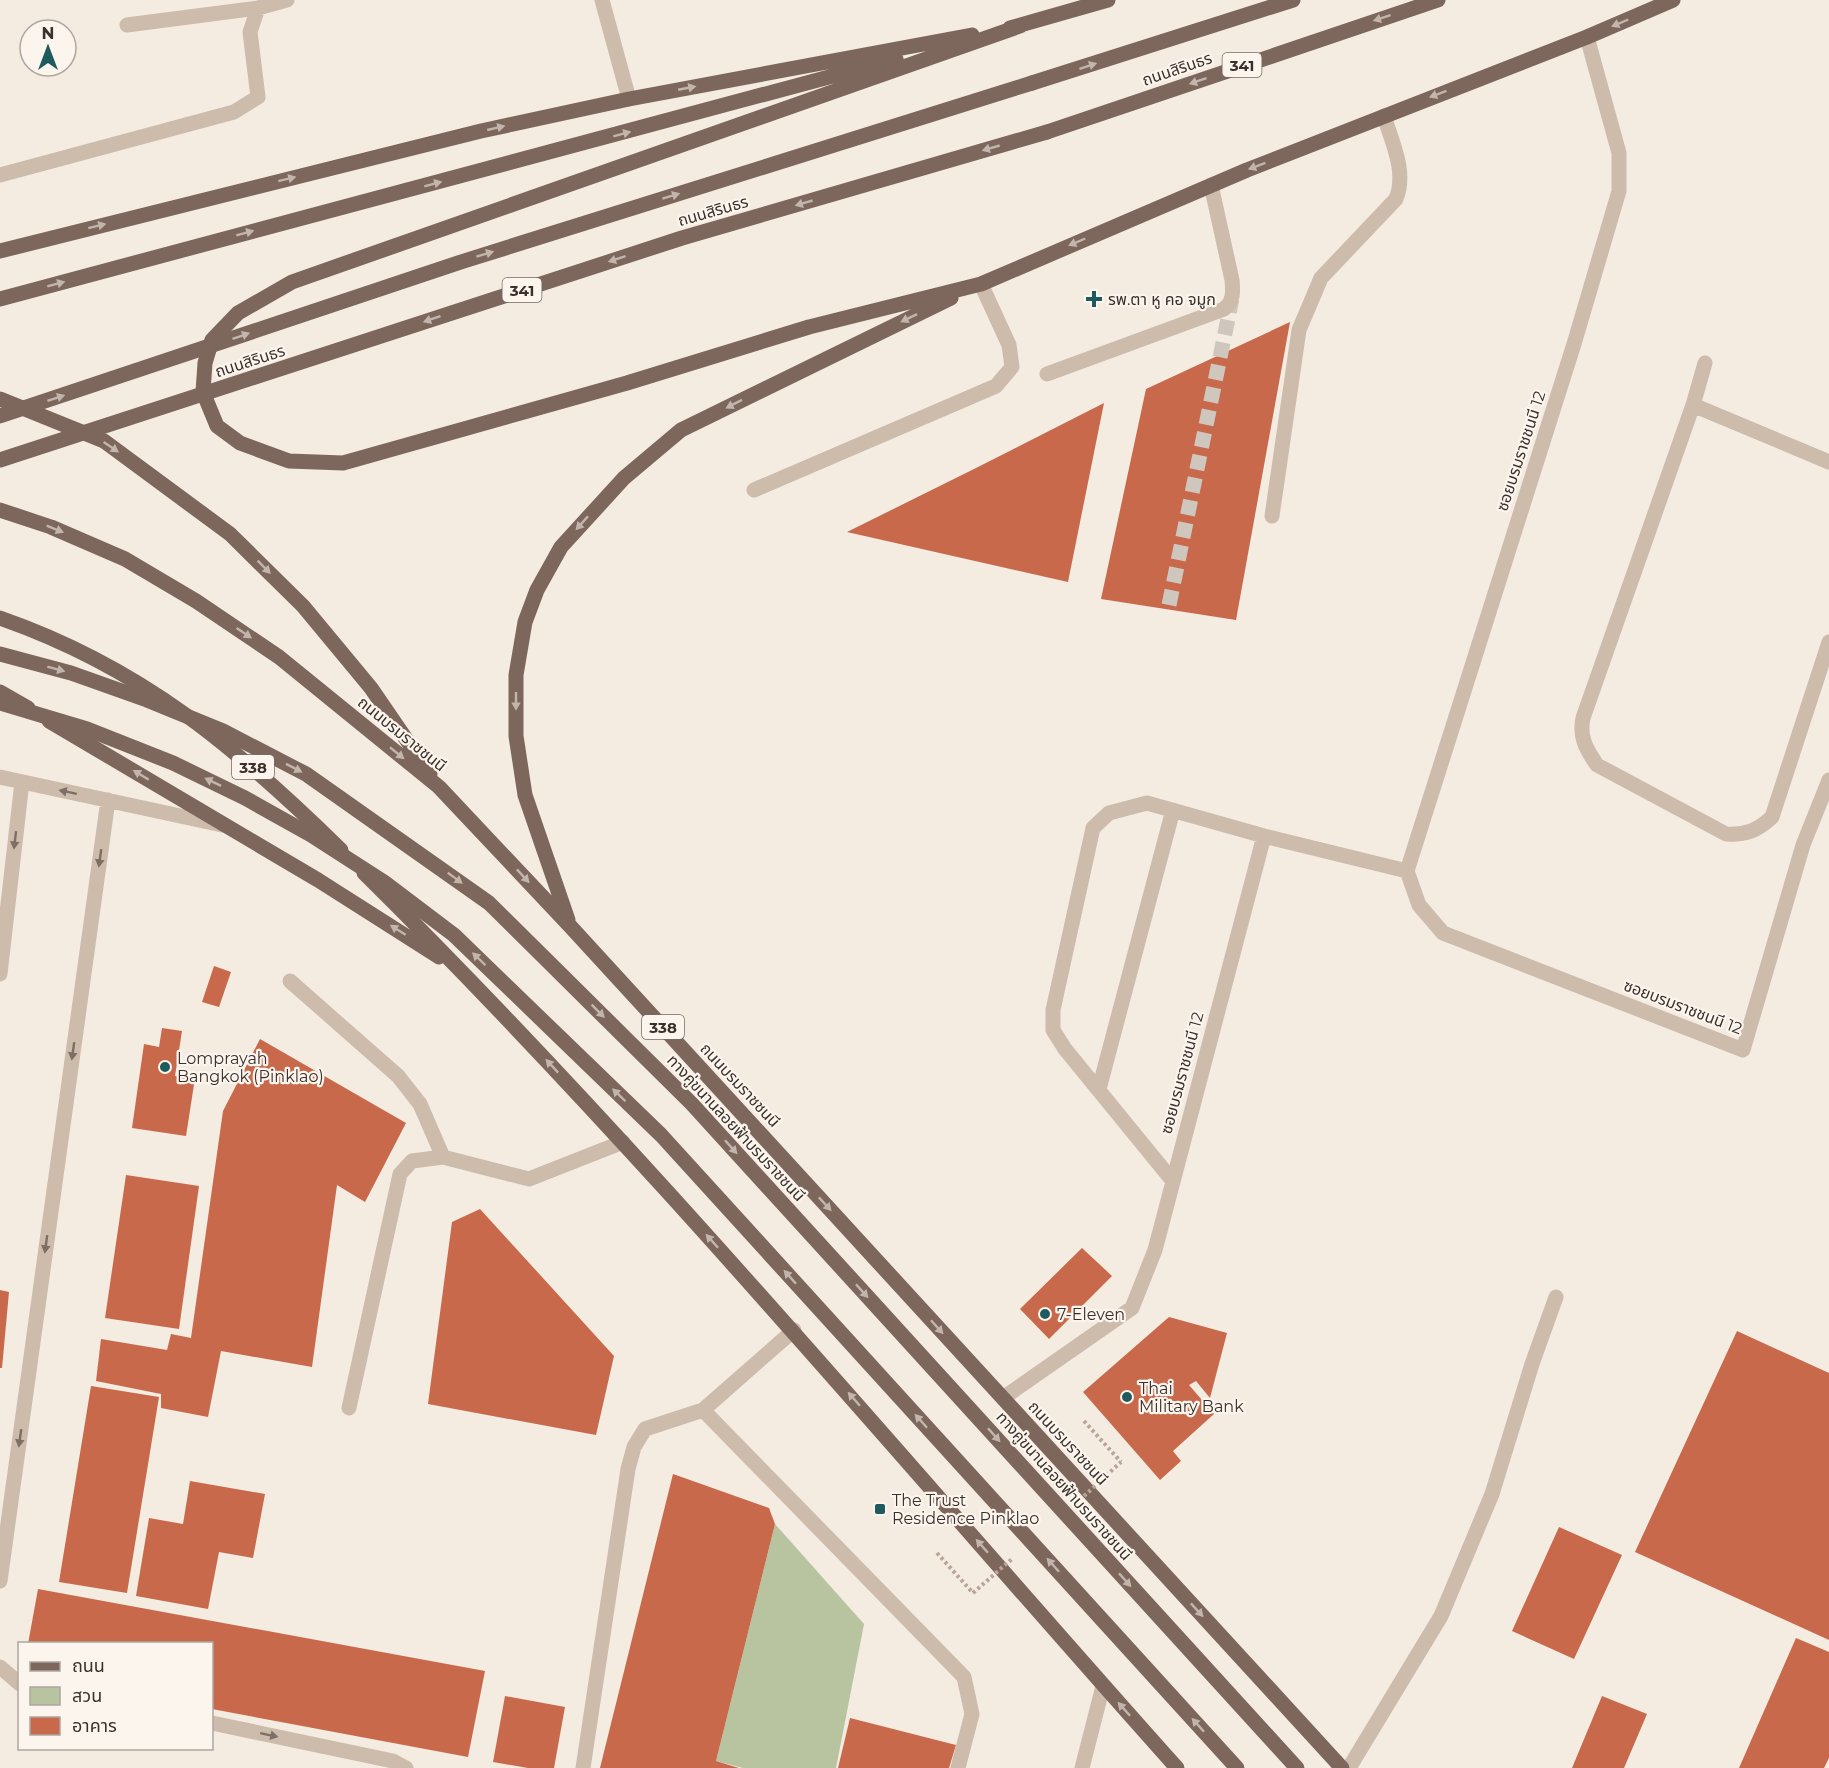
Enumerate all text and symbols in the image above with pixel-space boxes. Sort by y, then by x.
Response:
one-way arrow [1373,13,1391,23]
north arrow [18,18,78,78]
one-way arrow [1610,18,1628,28]
text: N [42,24,54,43]
street label: ถนนสิรินธร [1140,48,1215,90]
road number: 341 [1222,53,1262,77]
one-way arrow [1079,60,1097,70]
one-way arrow [1189,76,1207,86]
one-way arrow [678,83,697,92]
one-way arrow [1429,90,1447,99]
one-way arrow [487,123,506,132]
one-way arrow [613,129,631,138]
one-way arrow [982,144,1000,153]
one-way arrow [1247,161,1265,171]
one-way arrow [277,173,296,183]
one-way arrow [424,179,443,189]
one-way arrow [662,191,680,200]
street label: ถนนสิรินธร [676,192,751,230]
one-way arrow [795,199,813,208]
one-way arrow [88,221,107,231]
one-way arrow [236,228,254,238]
one-way arrow [1069,238,1086,247]
one-way arrow [476,249,494,258]
one-way arrow [608,255,626,264]
road number: 341 [502,278,542,302]
one-way arrow [48,279,66,288]
marker: รพ.ตา หู คอ จมูก [1085,290,1103,308]
place label: รพ.ตา หู คอ จมูก [1108,290,1216,309]
one-way arrow [901,314,918,323]
one-way arrow [423,315,441,324]
one-way arrow [232,331,250,340]
street label: ถนนสิรินธร [213,341,288,381]
street label: ซอยบรมราชชนนี 12 [1493,388,1549,514]
one-way arrow [47,392,65,402]
one-way arrow [725,399,742,409]
one-way arrow [103,441,120,452]
one-way arrow [576,516,590,530]
one-way arrow [47,524,65,534]
one-way arrow [257,560,272,574]
one-way arrow [236,627,252,638]
one-way arrow [47,665,66,675]
one-way arrow [511,691,521,710]
street label: ถนนบรมราชชนนี [354,693,450,775]
one-way arrow [389,747,405,760]
road number: 338 [232,755,274,779]
one-way arrow [286,763,303,773]
one-way arrow [132,770,149,780]
one-way arrow [204,777,221,787]
one-way arrow [58,786,77,796]
one-way arrow [11,831,20,850]
one-way arrow [95,849,104,868]
one-way arrow [515,868,529,882]
one-way arrow [447,872,462,884]
one-way arrow [390,925,406,936]
one-way arrow [472,953,486,967]
street label: ซอยบรมราชชนนี 12 [1621,976,1745,1038]
one-way arrow [590,1003,604,1017]
street label: ซอยบรมราชชนนี 12 [1157,1010,1207,1136]
road number: 338 [642,1015,684,1039]
street label: ถนนบรมราชชนนี [696,1039,784,1131]
one-way arrow [68,1042,78,1061]
place label: Lomprayah Bangkok (Pinklao) [177,1049,324,1086]
street label: ทางคู่ขนานลอยฟ้าบรมราชชนนี [663,1051,809,1205]
one-way arrow [545,1059,559,1074]
marker: Lomprayah Bangkok (Pinklao) [158,1060,172,1074]
one-way arrow [612,1088,627,1102]
one-way arrow [724,1139,737,1154]
one-way arrow [818,1197,832,1211]
one-way arrow [706,1234,720,1248]
one-way arrow [42,1235,51,1254]
one-way arrow [784,1270,797,1285]
one-way arrow [855,1283,868,1298]
place label: 7-Eleven [1057,1305,1125,1324]
marker: 7-Eleven [1038,1307,1052,1321]
one-way arrow [930,1320,944,1334]
place label: Thai Military Bank [1139,1379,1244,1416]
marker: Thai Military Bank [1120,1390,1134,1404]
one-way arrow [848,1392,861,1407]
street label: ถนนบรมราชชนนี [1024,1397,1112,1489]
street label: ทางคู่ขนานลอยฟ้าบรมราชชนนี [992,1408,1136,1564]
one-way arrow [915,1414,928,1429]
one-way arrow [15,1428,24,1447]
one-way arrow [987,1428,1001,1443]
place label: The Trust Residence Pinklao [892,1491,1039,1528]
marker: The Trust Residence Pinklao [873,1502,887,1516]
one-way arrow [976,1539,989,1554]
one-way arrow [1047,1558,1060,1573]
one-way arrow [1118,1572,1132,1587]
one-way arrow [1190,1602,1203,1617]
legend [18,1642,213,1750]
text: ถนน [72,1655,105,1677]
text: สวน [72,1685,102,1707]
one-way arrow [1118,1702,1131,1717]
text: อาคาร [72,1715,117,1737]
one-way arrow [1192,1718,1205,1733]
one-way arrow [260,1731,279,1740]

